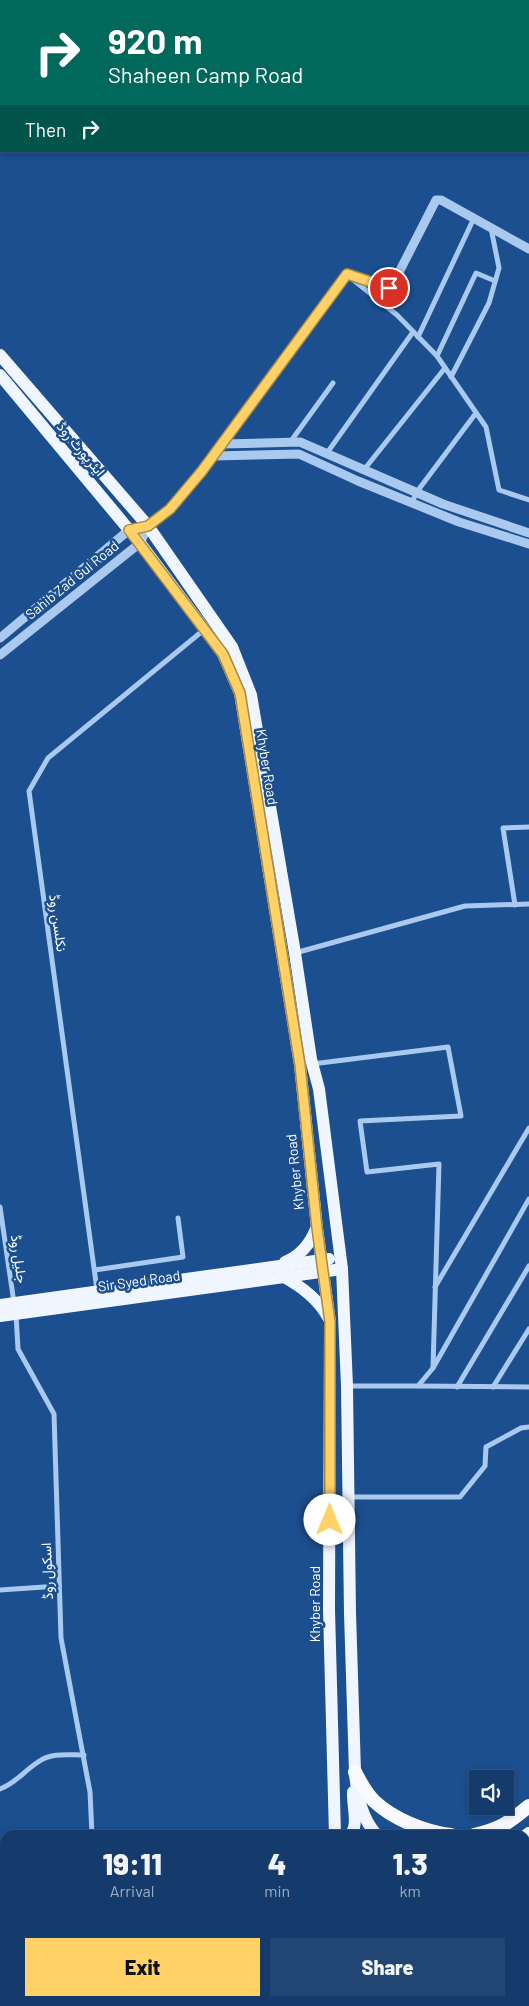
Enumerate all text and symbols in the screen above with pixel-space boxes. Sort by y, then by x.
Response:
text: 920 m [108,19,202,61]
icon: right [25,20,90,85]
text: Shaheen Camp Road [108,61,303,87]
icon: right [76,115,104,143]
text: Then [25,118,66,141]
pin [368,267,410,309]
icon: arrive [375,274,403,302]
street label: ایئرپورٹ روڈ [52,418,109,481]
street label: Sahib Zad Gul Road [22,537,122,622]
street label: Khyber Road [253,728,282,806]
street label: نکلسن روڈ [45,893,71,953]
street label: Khyber Road [282,1133,307,1211]
street label: جلیل روڈ [7,1233,31,1285]
street label: Sir Syed Road [97,1266,181,1295]
position arrow [303,1493,355,1545]
street label: اسکول روڈ [37,1542,58,1600]
street label: Khyber Road [306,1566,323,1642]
map controls [469,1770,514,1815]
button: sound [469,1770,514,1815]
text: 19:11 [102,1845,162,1881]
text: 4 [268,1845,287,1881]
text: 1.3 [393,1845,428,1881]
text: Arrival [110,1881,154,1900]
text: min [264,1881,290,1900]
text: km [399,1881,421,1900]
button: Exit [25,1938,260,1996]
button: Share [270,1938,505,1996]

